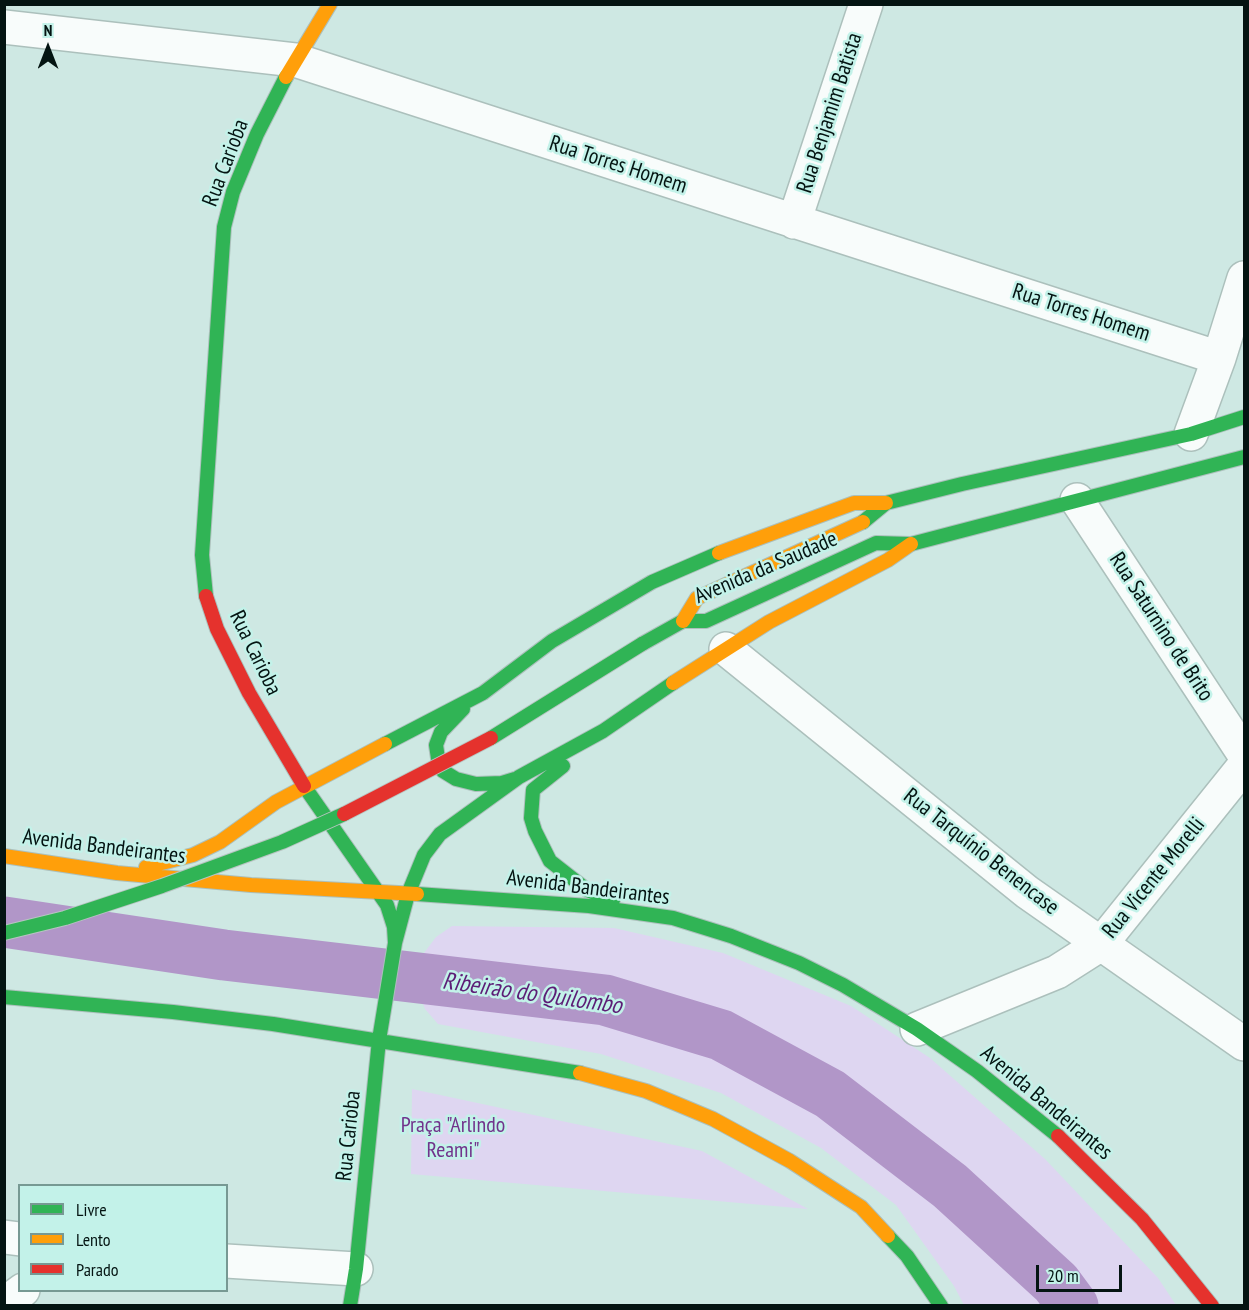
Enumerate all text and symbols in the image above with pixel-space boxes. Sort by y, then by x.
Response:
north arrow [18,18,78,78]
text: N [44,20,52,40]
street label: Rua Benjamim Batista [792,30,868,196]
street label: Rua Carioba [197,116,255,210]
street label: Rua Torres Homem [546,130,690,200]
street label: Rua Torres Homem [1009,278,1153,348]
street label: Avenida da Saudade [691,526,841,610]
street label: Rua Saturnino de Brito [1103,548,1219,706]
street label: Rua Carioba [223,606,287,700]
street label: Rua Tarquínio Benencase [898,783,1064,921]
street label: Rua Vicente Morelli [1097,812,1211,944]
street label: Avenida Bandeirantes [21,824,187,870]
street label: Avenida Bandeirantes [505,865,671,911]
water label: Ribeirão do Quilombo [440,967,624,1021]
street label: Avenida Bandeirantes [975,1040,1117,1166]
street label: Rua Carioba [331,1089,367,1183]
park label: Praça "Arlindo Reami" [401,1113,505,1164]
legend [18,1184,228,1292]
text: Livre [76,1198,107,1221]
text: Lento [76,1228,111,1251]
scale bar [1039,1253,1124,1291]
text: Parado [76,1258,119,1281]
text: 20 m [1047,1264,1079,1287]

